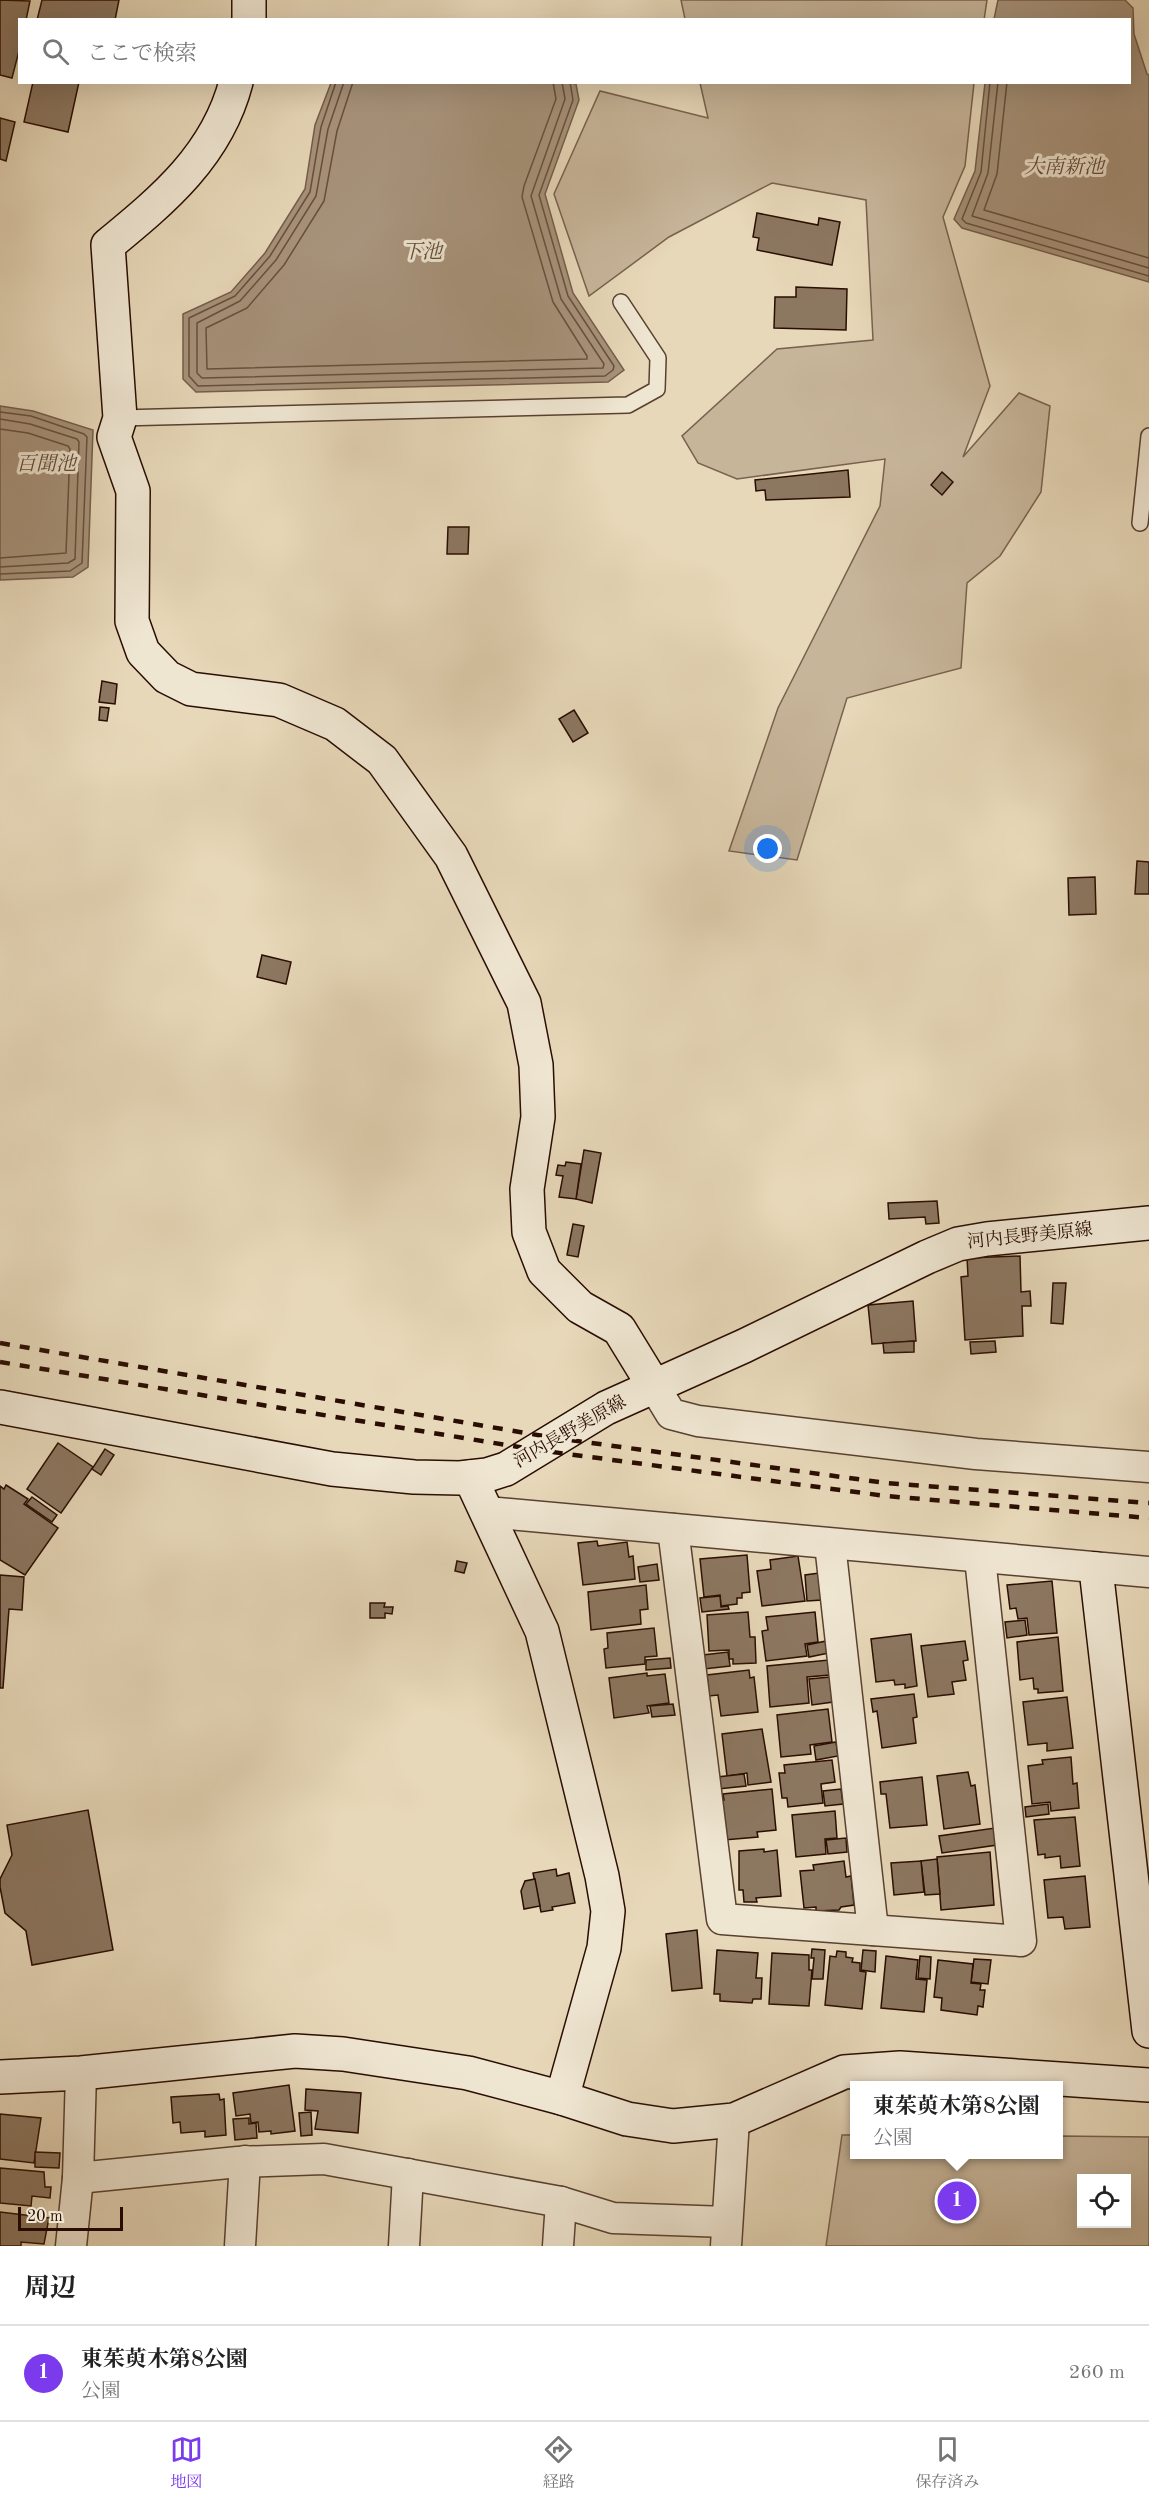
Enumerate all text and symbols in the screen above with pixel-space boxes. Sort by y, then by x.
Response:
search box [18,18,1131,84]
icon: search [39,35,72,68]
text: ここで検索 [87,43,197,65]
water label: 大南新池 [1024,156,1106,178]
water label: 下池 [402,241,444,263]
water label: 百聞池 [16,453,78,475]
your location [753,834,782,863]
street label: 河内長野美原線 [966,1218,1094,1252]
street label: 河内長野美原線 [510,1391,629,1471]
popup [850,2081,1063,2159]
text: 東茱萸木第8公園 [873,2096,1040,2118]
text: 公園 [873,2129,913,2149]
map controls [1077,2174,1131,2228]
button: locate [1077,2174,1131,2228]
pin: 1 [938,2178,976,2224]
scale bar [18,2204,123,2232]
text: 20 m [27,2209,63,2225]
text: 周辺 [24,2276,76,2302]
text: 東茱萸木第8公園 [81,2349,248,2371]
text: 1 [38,2363,49,2383]
text: 260 m [1069,2363,1125,2383]
text: 公園 [81,2382,121,2402]
tab: 地図 [170,2433,203,2493]
tab: 経路 [542,2433,575,2493]
tab: 保存済み [915,2433,979,2493]

